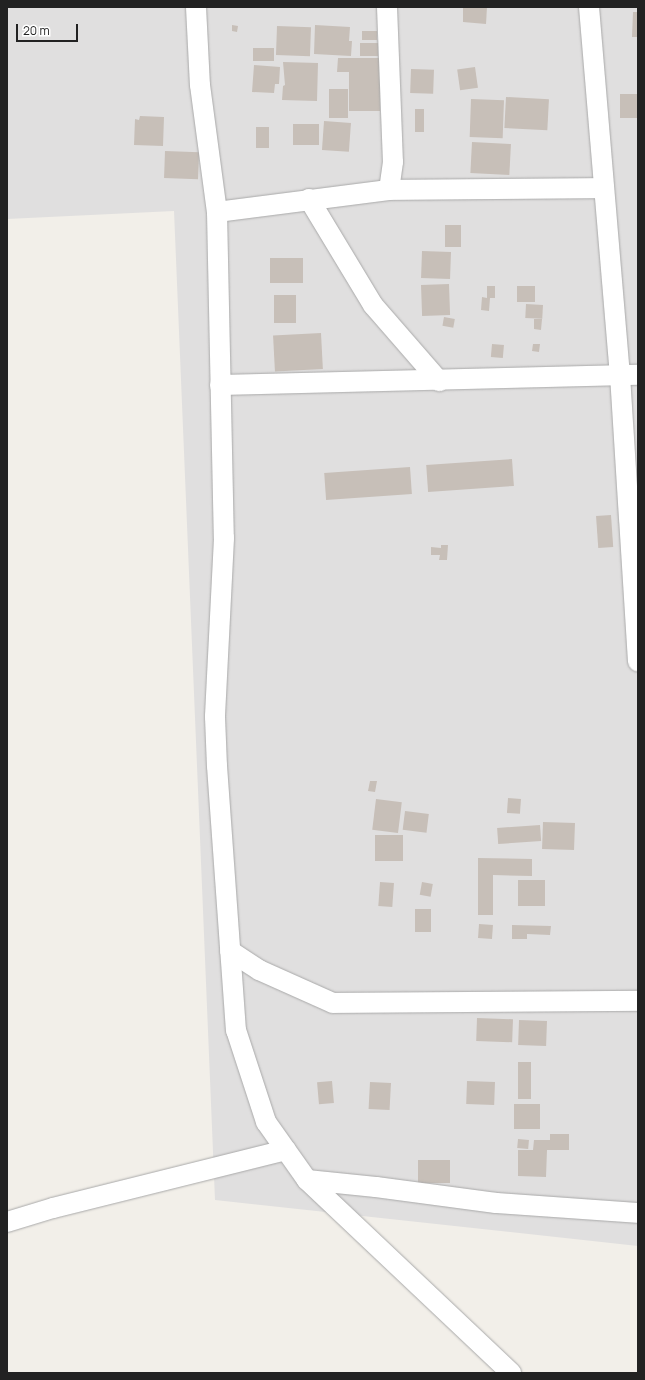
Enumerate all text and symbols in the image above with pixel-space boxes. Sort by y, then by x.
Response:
scale bar [18,16,80,42]
text: 20 m [23,22,50,39]

